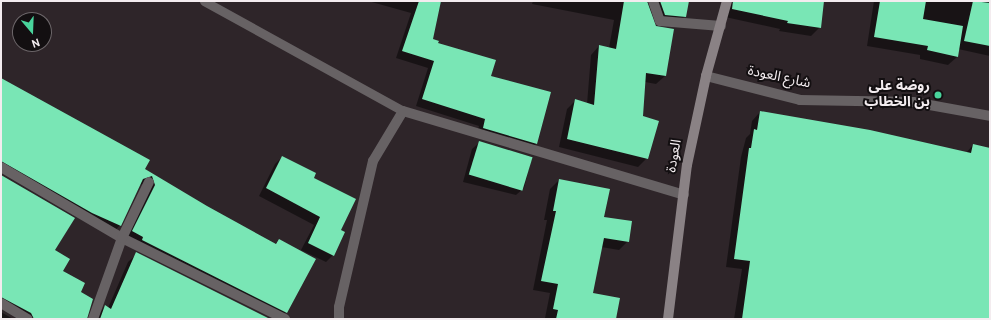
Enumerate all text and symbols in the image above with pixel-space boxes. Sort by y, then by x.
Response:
north arrow [12,12,52,52]
text: N [30,34,42,50]
street label: شارع العودة [746,63,812,93]
place label: روضة على بن الخطاب [864,79,930,112]
marker: روضة على بن الخطاب [933,90,943,100]
street label: العودة [664,138,686,174]

